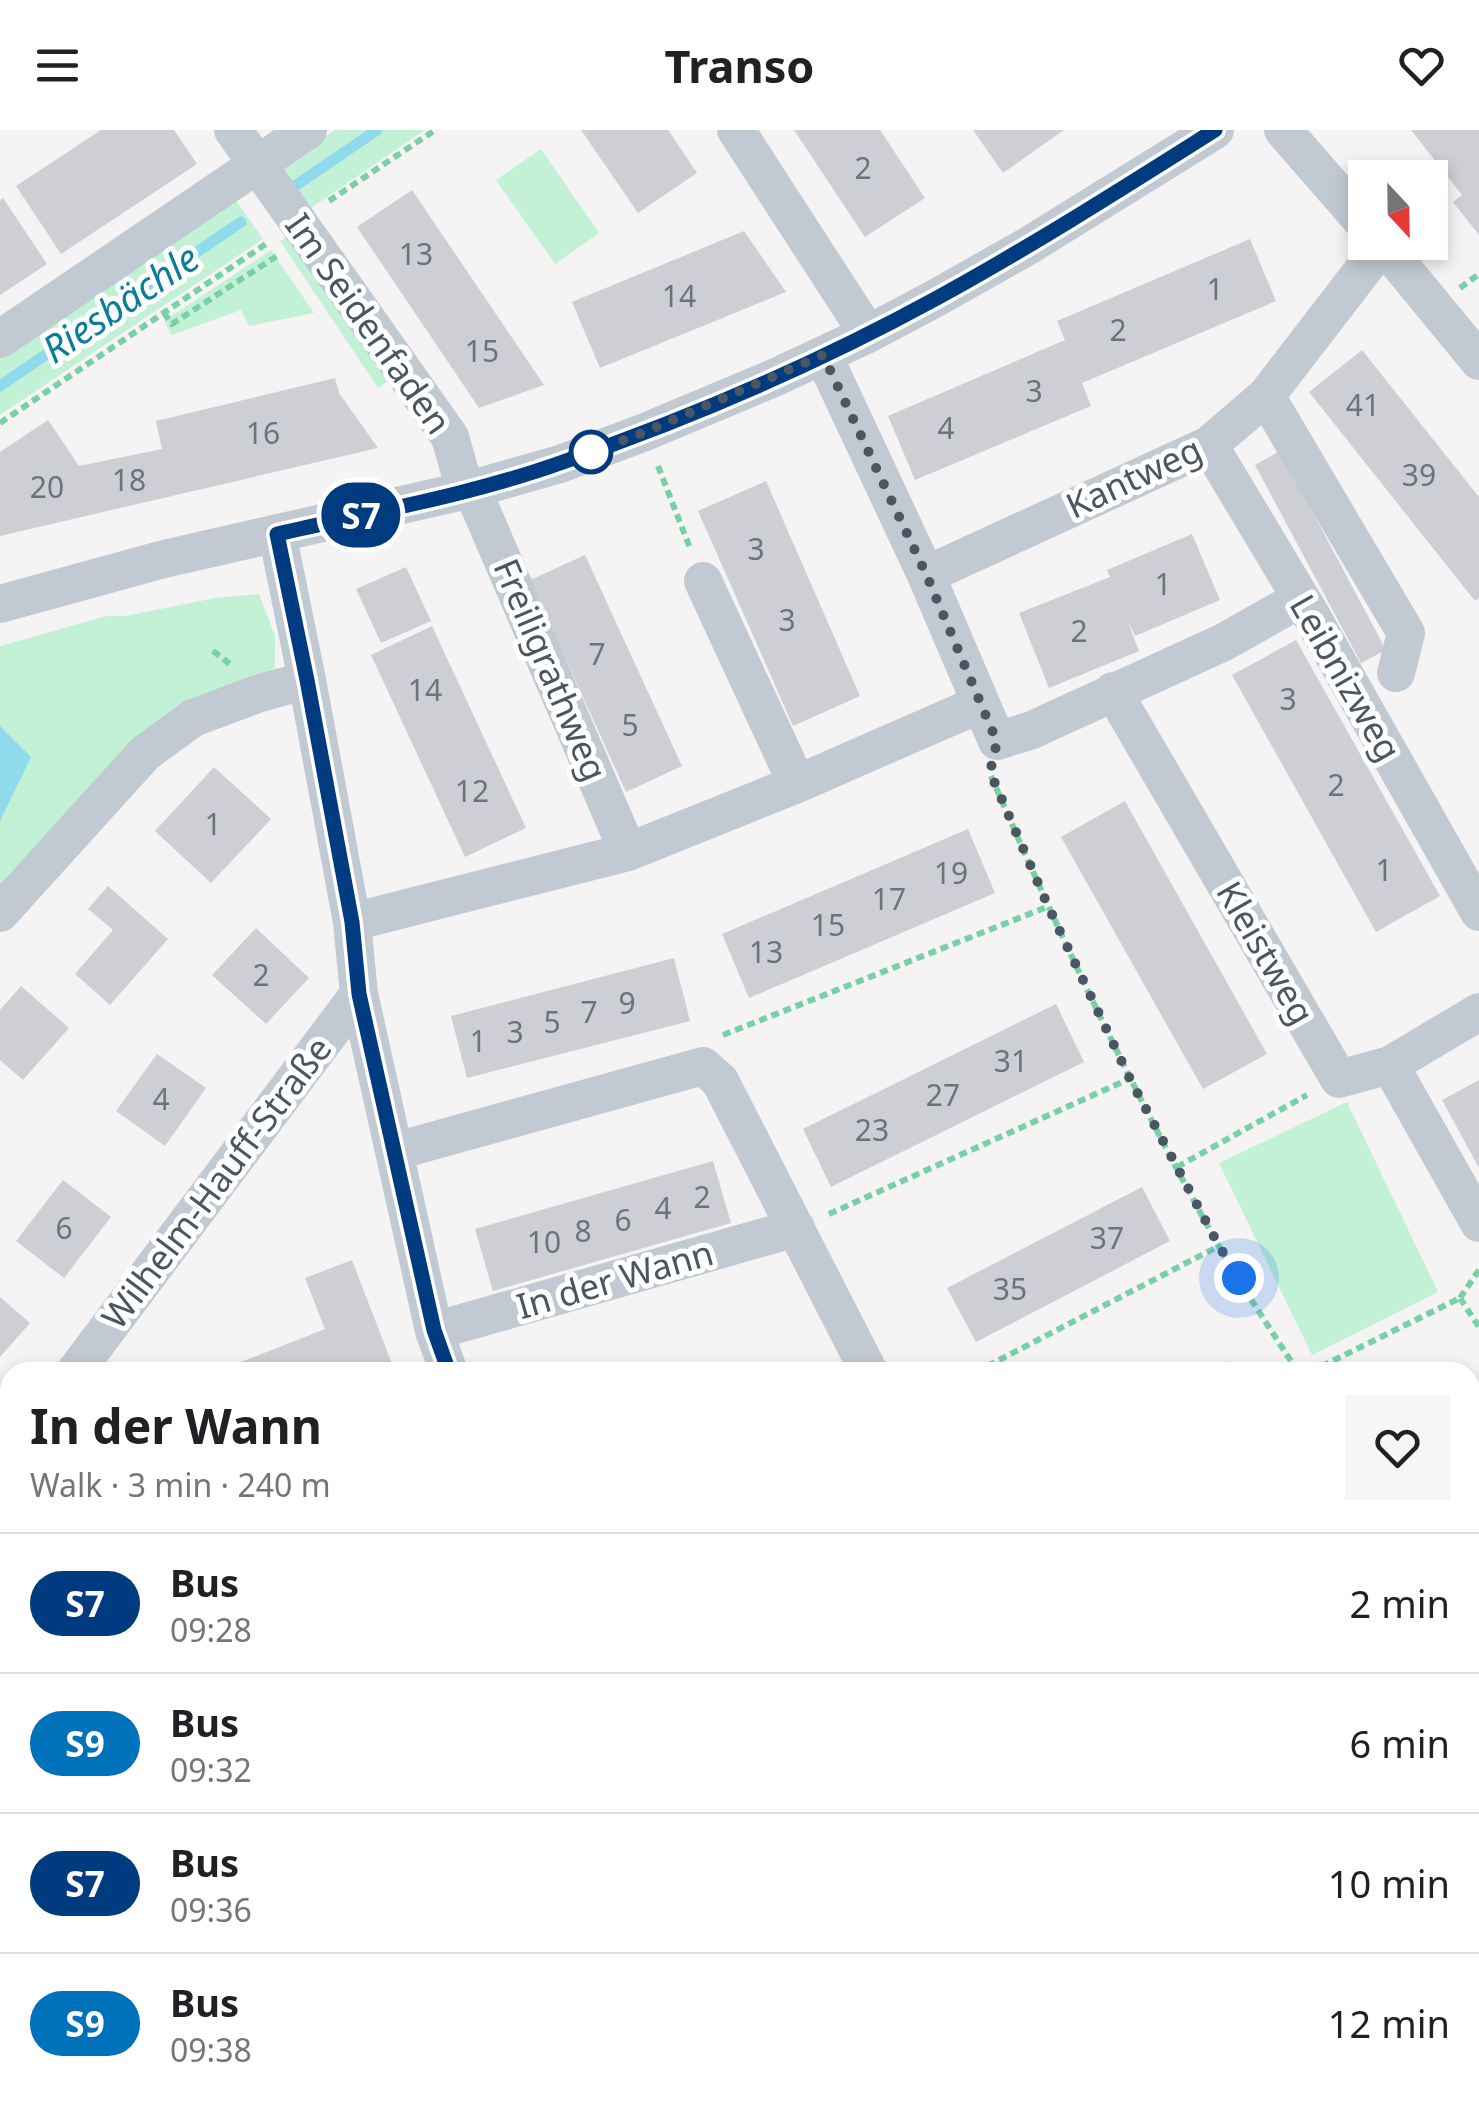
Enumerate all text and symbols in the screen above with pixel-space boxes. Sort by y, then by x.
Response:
text: Transo [665,35,814,96]
icon: menu [30,38,85,93]
icon: heart [1394,38,1449,93]
house number: 2 [854,147,872,188]
north arrow [1348,160,1448,260]
map controls [1348,160,1448,260]
street label: Im Seidenfaden [276,204,463,443]
water label: Riesbächle [31,231,208,374]
house number: 13 [399,233,433,274]
house number: 1 [1206,268,1224,309]
house number: 14 [662,275,696,316]
house number: 2 [1109,309,1127,350]
house number: 15 [465,330,499,371]
house number: 3 [1025,370,1043,411]
house number: 41 [1346,384,1380,425]
house number: 4 [937,407,955,448]
house number: 16 [246,412,280,453]
street label: Kantweg [1058,425,1209,528]
unlabelled marker [570,431,612,473]
house number: 39 [1402,454,1436,495]
house number: 18 [112,459,146,500]
house number: 20 [30,466,64,507]
line badge: S7 [316,482,406,548]
text: S7 [341,492,381,539]
house number: 3 [747,528,765,569]
street label: Freiligrathweg [484,551,619,788]
house number: 1 [1154,563,1172,604]
street label: Leibnizweg [1280,586,1413,769]
house number: 3 [778,599,796,640]
house number: 2 [1070,610,1088,651]
house number: 7 [588,633,606,674]
house number: 14 [408,669,442,710]
house number: 3 [1279,678,1297,719]
house number: 5 [621,704,639,745]
house number: 2 [1327,764,1345,805]
house number: 12 [455,770,489,811]
house number: 1 [204,803,222,844]
house number: 1 [1375,849,1393,890]
house number: 19 [934,852,968,893]
street label: Kleistweg [1207,872,1326,1032]
house number: 17 [872,878,906,919]
house number: 15 [811,904,845,945]
house number: 13 [749,931,783,972]
house number: 2 [252,954,270,995]
house number: 9 [618,982,636,1023]
house number: 7 [580,991,598,1032]
house number: 5 [543,1001,561,1042]
house number: 3 [506,1011,524,1052]
house number: 1 [469,1020,487,1061]
street label: Wilhelm-Hauff-Straße [90,1026,341,1338]
house number: 31 [994,1040,1028,1081]
house number: 27 [926,1074,960,1115]
house number: 4 [152,1078,170,1119]
house number: 23 [855,1109,889,1150]
house number: 2 [693,1176,711,1217]
house number: 4 [654,1187,672,1228]
house number: 6 [614,1199,632,1240]
house number: 6 [55,1207,73,1248]
house number: 8 [574,1210,592,1251]
house number: 37 [1090,1217,1124,1258]
house number: 10 [527,1221,561,1262]
street label: In der Wann [511,1228,718,1329]
your location [1214,1253,1264,1303]
house number: 35 [993,1268,1027,1309]
text: In der Wann [30,1393,322,1458]
button: heart [1345,1395,1450,1500]
text: Walk · 3 min · 240 m [30,1463,331,1506]
text: Bus [170,1556,239,1608]
text: 2 min [1350,1577,1450,1629]
text: S7 [65,1580,105,1627]
text: 09:28 [170,1608,252,1651]
text: Bus [170,1696,239,1748]
text: 6 min [1350,1717,1450,1769]
text: S9 [65,1720,105,1767]
text: 09:32 [170,1748,252,1791]
text: Bus [170,1836,239,1888]
text: 10 min [1328,1857,1450,1909]
text: S7 [65,1860,105,1907]
text: 09:36 [170,1888,252,1931]
text: Bus [170,1976,239,2028]
text: 12 min [1328,1997,1450,2049]
text: S9 [65,2000,105,2047]
text: 09:38 [170,2028,252,2071]

